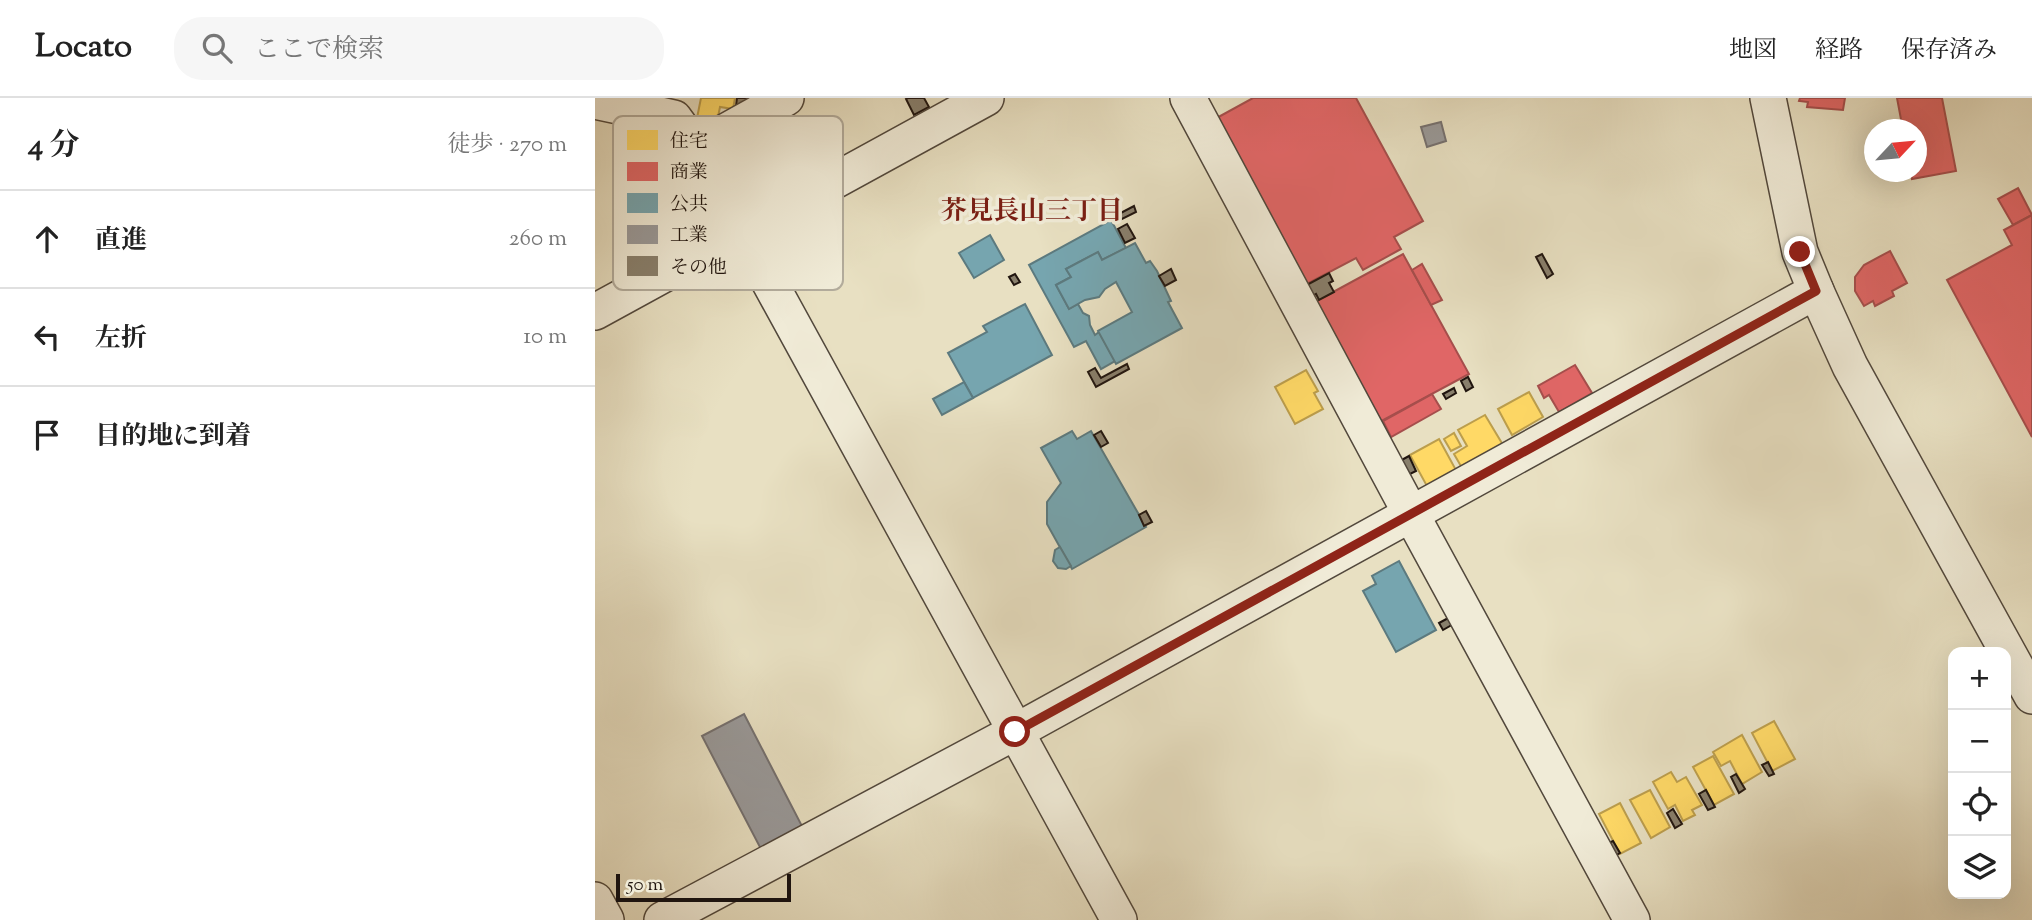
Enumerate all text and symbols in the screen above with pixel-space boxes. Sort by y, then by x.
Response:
search box [174,17,664,80]
text: Locato [35,24,132,72]
icon: search [198,29,236,67]
text: ここで検索 [254,32,384,69]
text: 地図 [1729,34,1777,68]
text: 経路 [1815,34,1863,68]
text: 保存済み [1901,34,1997,68]
legend [613,116,843,290]
north arrow [1864,119,1927,182]
text: 4 分 [28,125,80,168]
text: 徒歩 · 270 m [447,129,567,162]
text: 住宅 [670,129,708,156]
text: 商業 [670,160,708,187]
text: 公共 [670,192,708,219]
district label: 芥見長山三丁目 [941,194,1123,231]
icon: ahead [28,220,66,258]
text: 直進 [95,223,147,260]
text: 260 m [509,223,567,256]
text: 工業 [670,223,708,250]
route end [1784,236,1815,267]
text: その他 [670,255,727,282]
icon: left [28,318,66,356]
text: 左折 [95,321,147,358]
text: 10 m [523,321,567,354]
icon: arrive [28,416,66,454]
text: 目的地に到着 [95,419,251,456]
map controls [1948,647,2011,899]
button: + [1948,647,2011,710]
button: − [1948,710,2011,773]
route start [999,716,1030,747]
button: locate [1948,773,2011,836]
button: layers [1948,836,2011,899]
scale bar [616,871,791,903]
text: 50 m [627,872,663,899]

